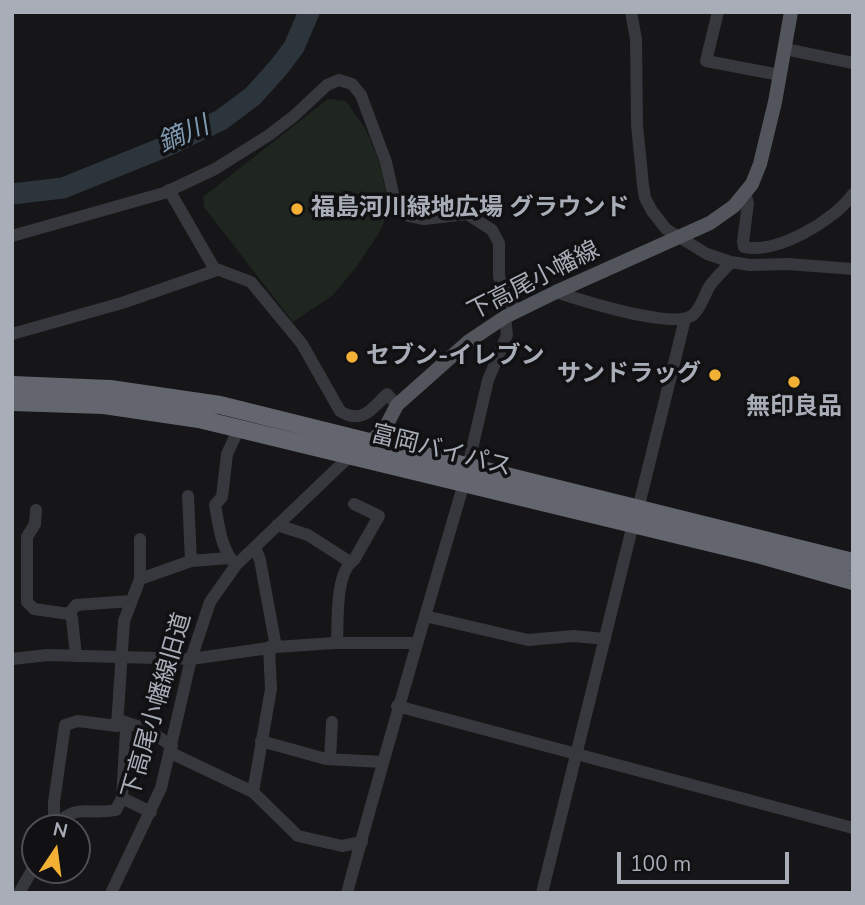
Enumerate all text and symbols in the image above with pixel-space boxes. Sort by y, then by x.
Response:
water label: 鏑川 [154,111,214,161]
place label: 福島河川緑地広場 グラウンド [311,195,629,223]
marker: 福島河川緑地広場 グラウンド [289,201,305,217]
street label: 下高尾小幡線 [463,236,605,328]
place label: セブン-イレブン [366,343,544,371]
marker: セブン-イレブン [344,349,360,365]
place label: サンドラッグ [557,361,701,389]
marker: サンドラッグ [707,367,723,383]
marker: 無印良品 [786,374,802,390]
place label: 無印良品 [746,394,842,422]
street label: 富岡バイパス [368,421,514,483]
street label: 下高尾小幡線旧道 [118,610,198,802]
north arrow [21,814,91,884]
text: N [50,816,70,845]
scale bar [620,838,792,882]
text: 100 m [630,850,691,878]

